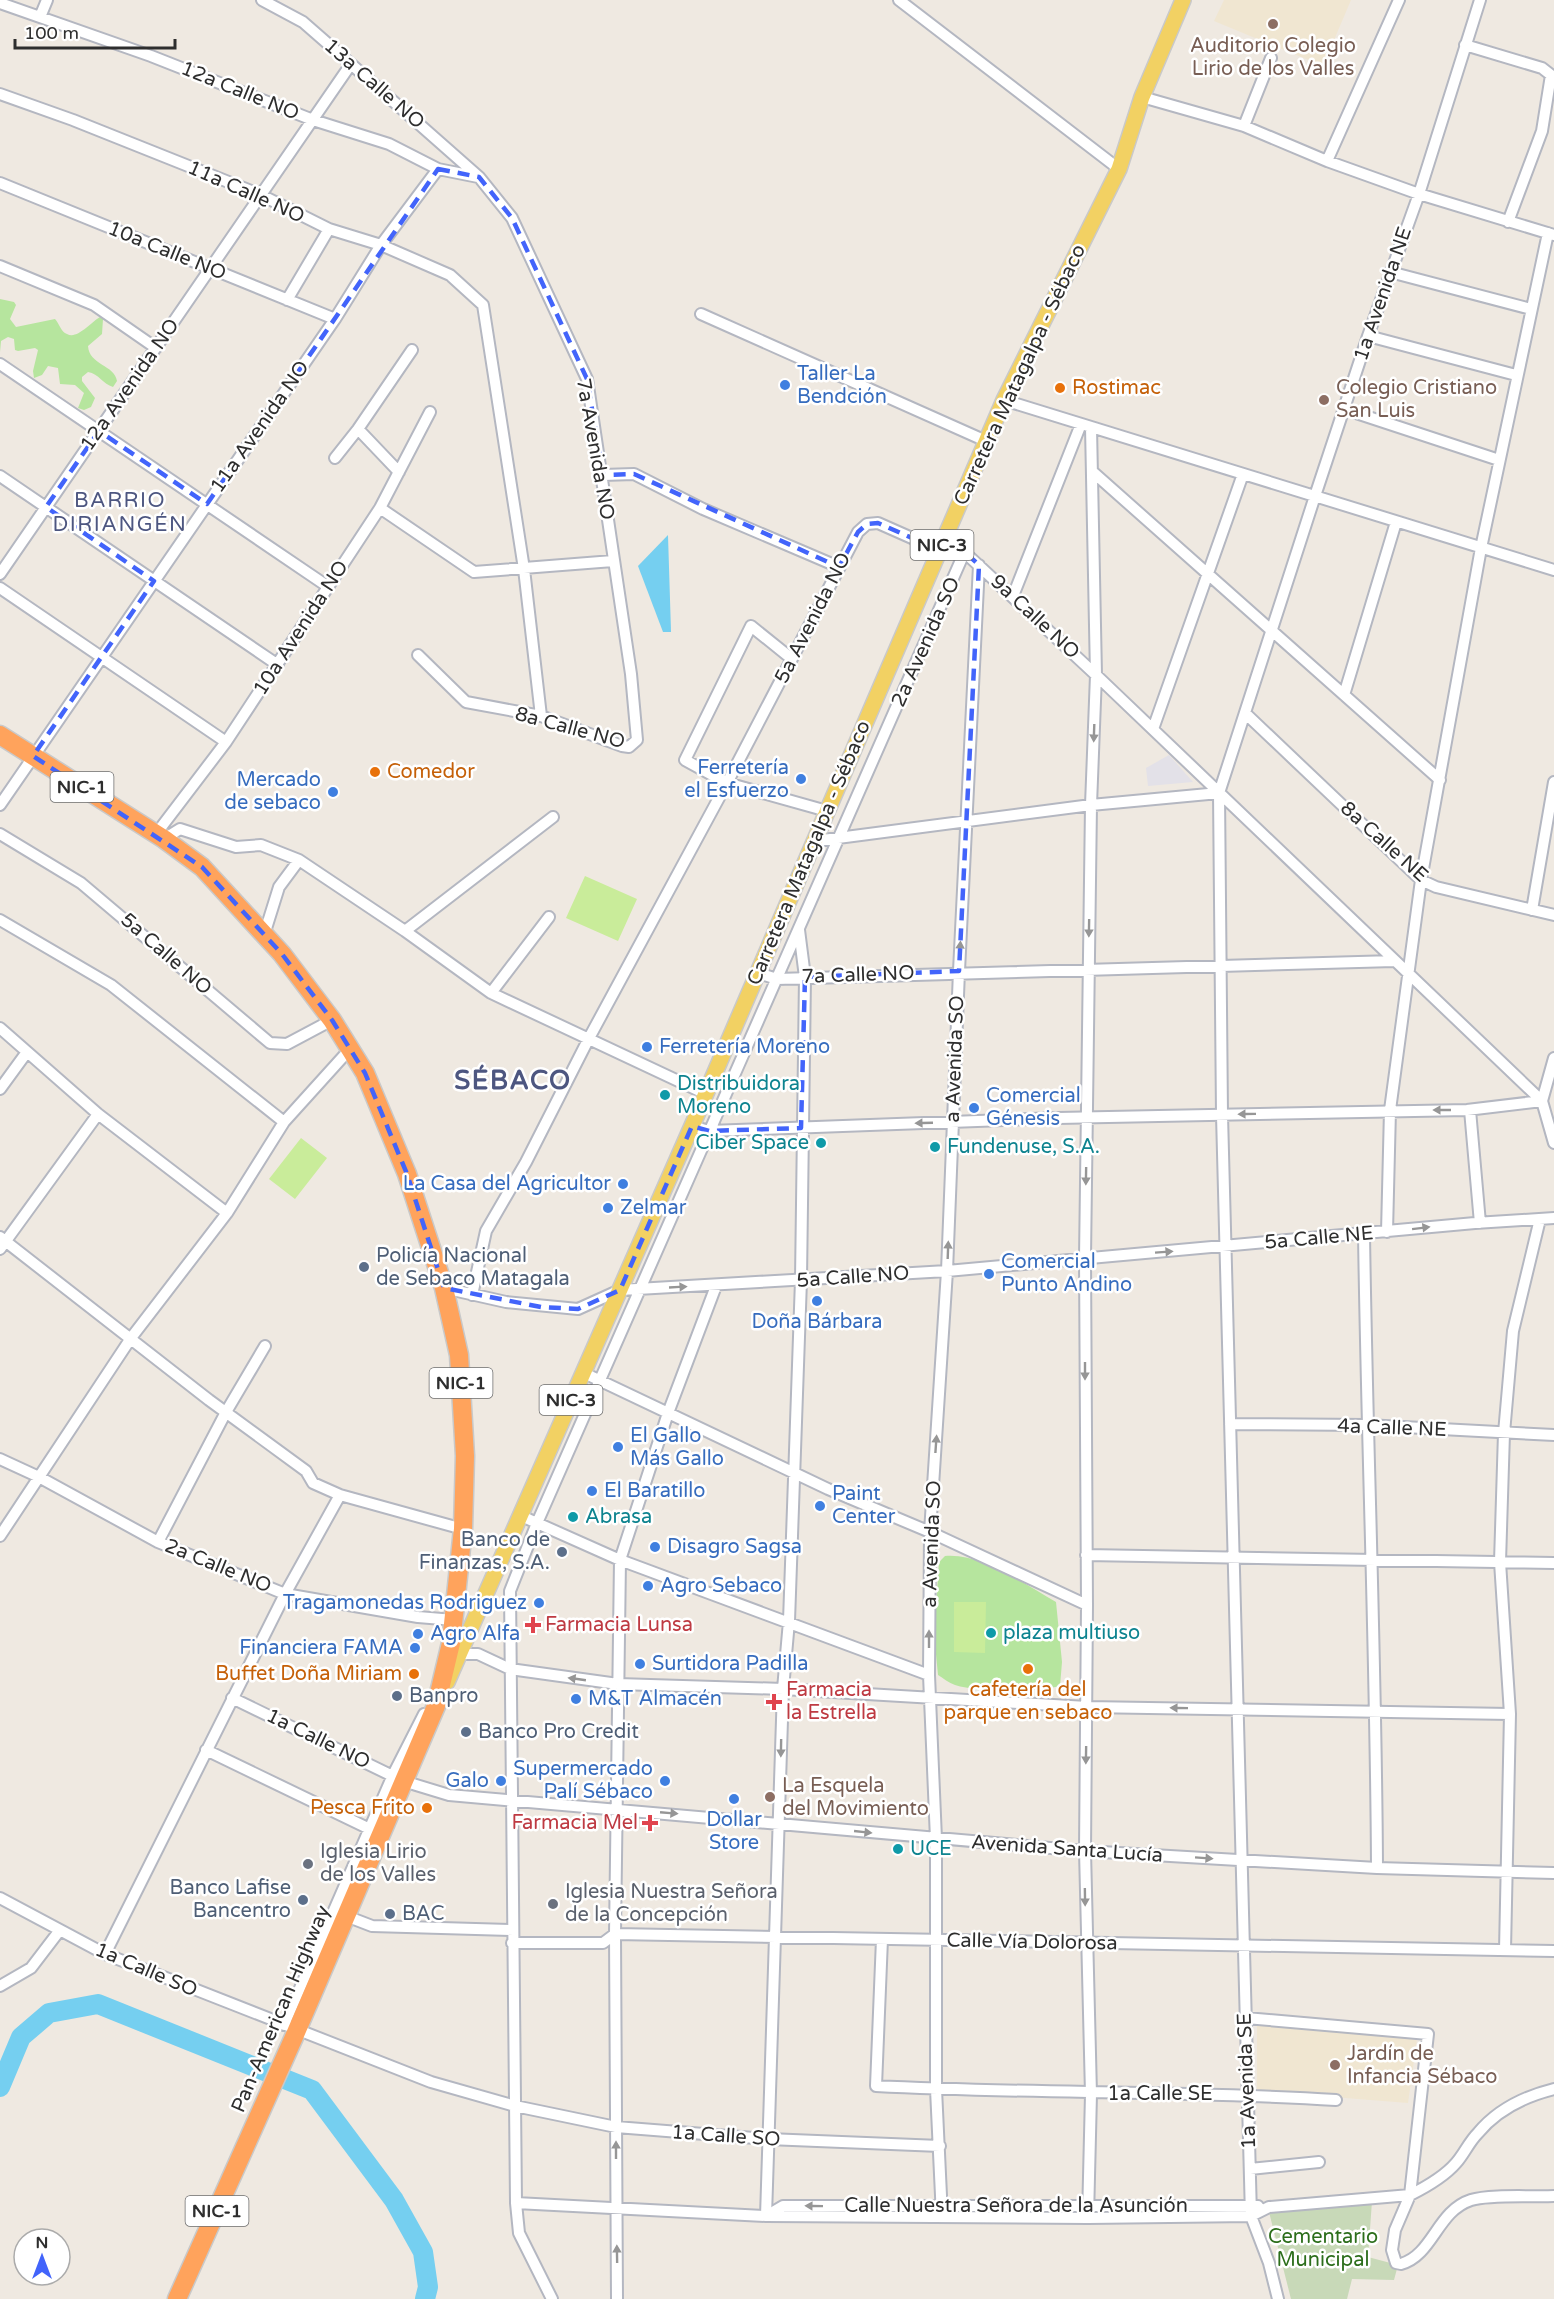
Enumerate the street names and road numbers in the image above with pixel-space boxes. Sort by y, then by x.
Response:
street label: 13a Calle NO [319,34,429,134]
street label: 12a Calle NO [177,56,303,126]
street label: 11a Calle NO [184,156,308,228]
street label: 10a Calle NO [104,216,230,286]
street label: 1a Avenida NE [1349,224,1417,364]
street label: Carretera Matagalpa - Sébaco [949,241,1091,509]
street label: 12a Avenida NO [75,314,185,456]
street label: 11a Avenida NO [205,356,315,498]
street label: 7a Avenida NO [571,376,619,522]
road number: NIC-3 [910,530,974,560]
street label: 5a Avenida NO [770,549,856,687]
street label: 10a Avenida NO [248,556,354,700]
street label: 9a Calle NO [986,570,1084,664]
street label: 2a Avenida SO [887,573,965,711]
street label: 8a Calle NO [512,702,628,754]
street label: Carretera Matagalpa - Sébaco [742,717,876,989]
road number: NIC-1 [50,772,113,802]
street label: 8a Calle NE [1335,796,1433,888]
street label: 5a Calle NO [116,908,216,1000]
street label: 7a Calle NO [801,961,915,989]
street label: a Avenida SO [941,995,969,1123]
street label: 5a Calle NE [1263,1221,1375,1255]
street label: 5a Calle NO [796,1261,910,1293]
road number: NIC-1 [430,1368,492,1398]
road number: NIC-3 [540,1385,602,1415]
street label: 4a Calle NE [1337,1414,1447,1442]
street label: a Avenida SO [918,1480,946,1608]
street label: 2a Calle NO [161,1534,275,1598]
street label: 1a Calle NO [262,1703,374,1775]
street label: Avenida Santa Lucía [970,1830,1164,1868]
street label: Pan-American Highway [226,1902,336,2116]
street label: Calle Vía Dolorosa [946,1929,1118,1955]
street label: 1a Calle SO [91,1938,201,2002]
street label: 1a Avenida SE [1233,2012,1261,2150]
street label: 1a Calle SE [1107,2082,1213,2106]
street label: 1a Calle SO [671,2120,781,2152]
street label: Calle Nuestra Señora de la Asunción [844,2194,1188,2218]
road number: NIC-1 [186,2196,248,2226]

